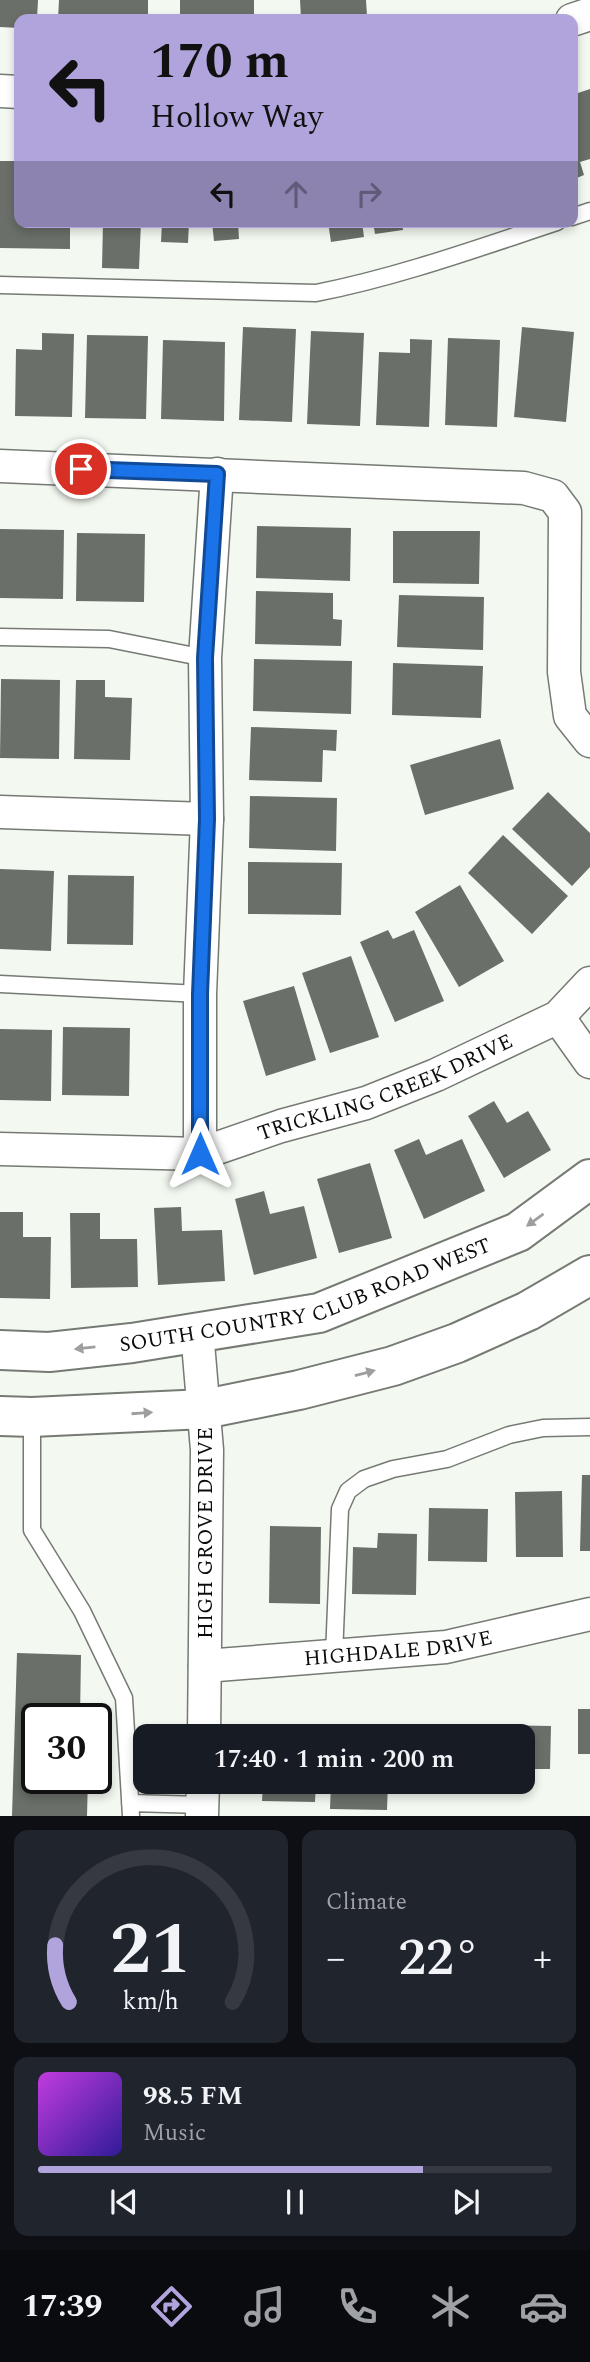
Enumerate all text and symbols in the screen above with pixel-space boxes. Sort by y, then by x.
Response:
text: 170 m [150,25,289,100]
icon: left [35,42,126,133]
text: Hollow Way [150,93,323,142]
icon: left [204,175,242,213]
icon: ahead [277,175,315,213]
icon: right [350,175,388,213]
pin [51,439,111,499]
icon: arrive [62,450,100,488]
street label: TRICKLING CREEK DRIVE [253,1026,518,1150]
position arrow [163,1117,237,1191]
one-way arrow [526,1213,544,1227]
street label: SOUTH COUNTRY CLUB ROAD WEST [118,1230,496,1361]
one-way arrow [74,1343,96,1354]
one-way arrow [354,1367,376,1378]
one-way arrow [131,1407,153,1418]
street label: HIGH GROVE DRIVE [190,1427,222,1639]
street label: HIGHDALE DRIVE [303,1622,496,1675]
speed limit sign: 30 [21,1703,112,1794]
text: 17:40 · 1 min · 200 m [214,1739,454,1779]
text: Climate [326,1885,407,1920]
text: 21 [110,1896,192,2007]
text: 22° [398,1919,480,1998]
text: − [326,1930,345,1988]
text: + [533,1930,552,1988]
text: km/h [123,1983,179,2021]
text: 98.5 FM [143,2076,243,2116]
text: Music [143,2116,206,2151]
icon: previous [105,2183,143,2221]
icon: pause [276,2183,314,2221]
icon: next [447,2183,485,2221]
text: 17:39 [22,2282,102,2331]
icon: directions [147,2282,196,2331]
icon: music [240,2282,289,2331]
icon: phone [333,2282,382,2331]
icon: climate [426,2282,475,2331]
icon: car [519,2282,568,2331]

